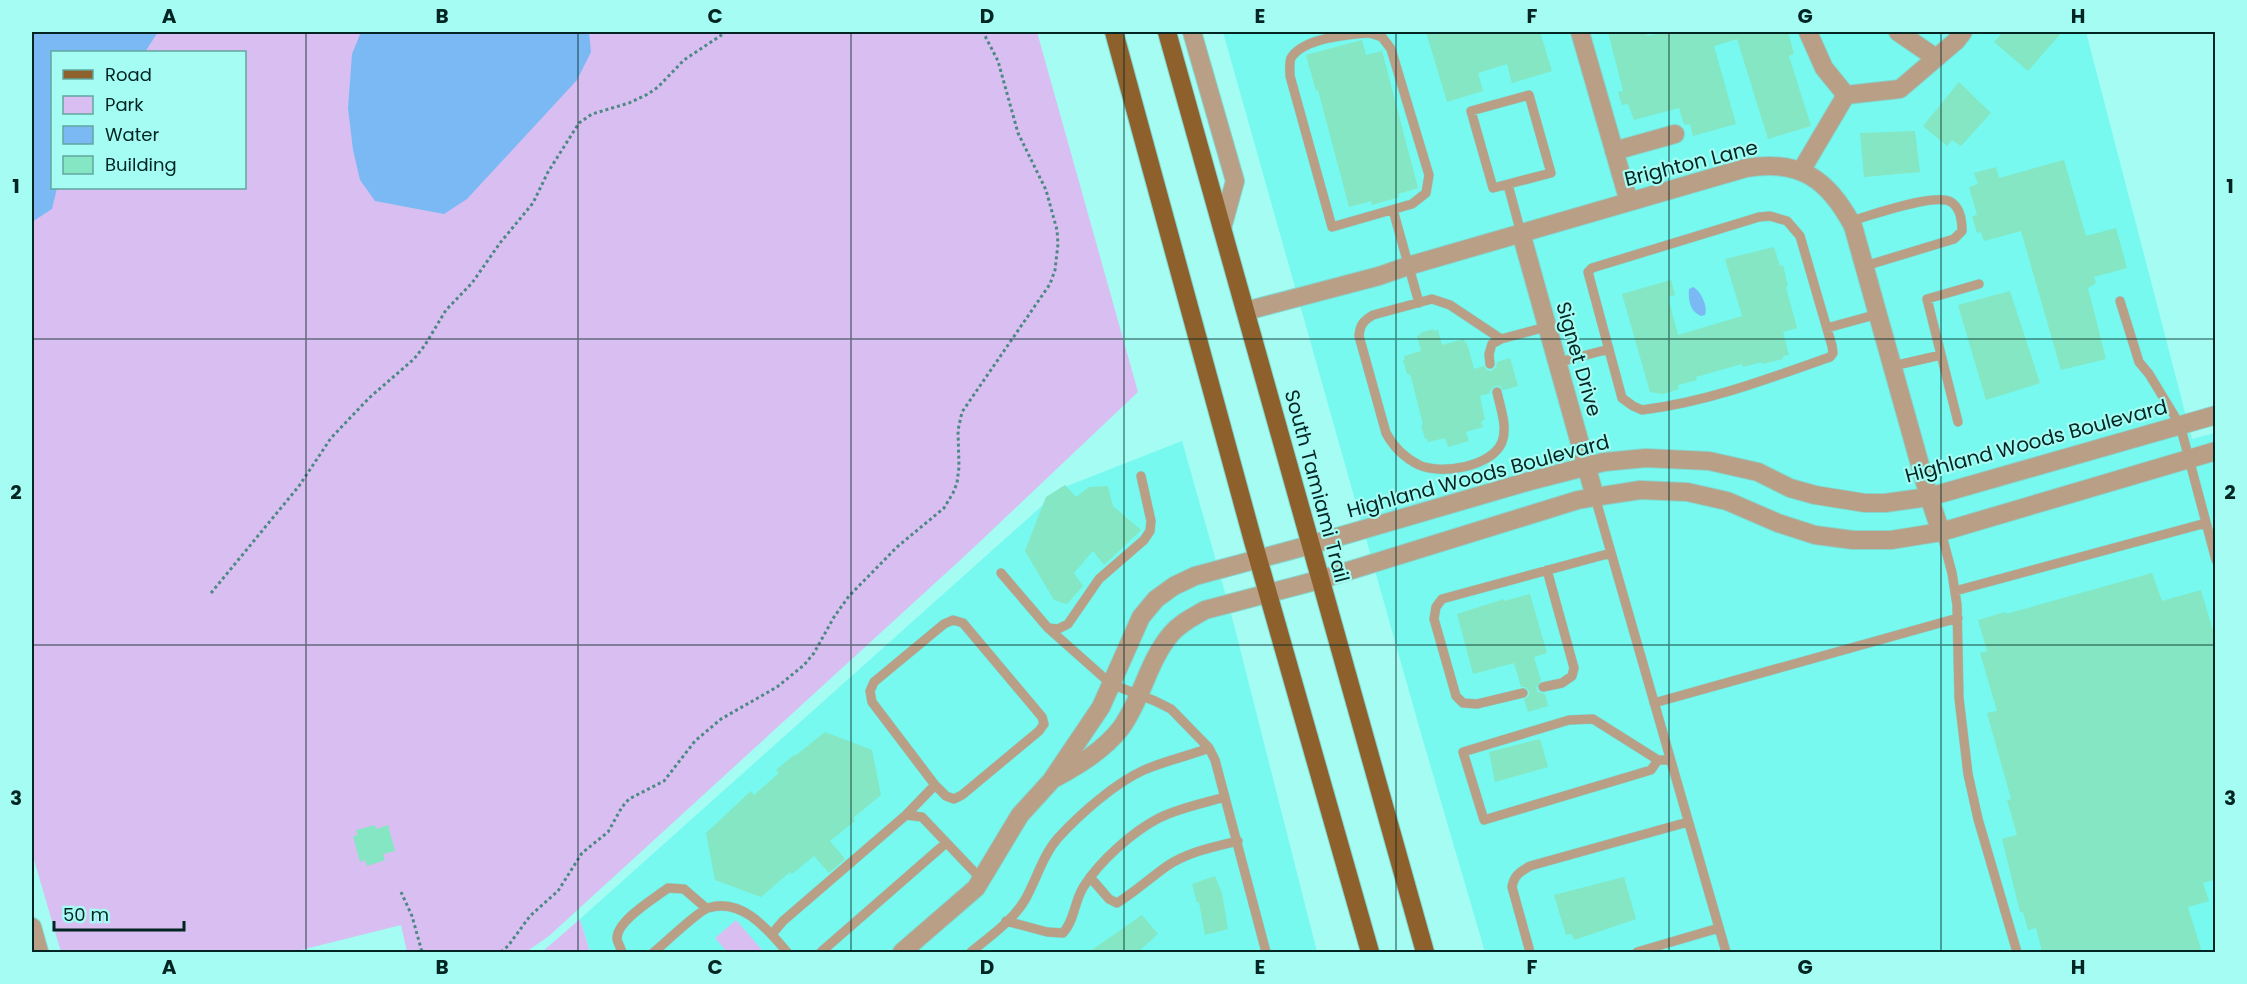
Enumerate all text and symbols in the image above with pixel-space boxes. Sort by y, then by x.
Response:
text: A [162,2,177,30]
text: B [435,2,449,30]
text: C [707,2,723,30]
text: D [980,2,994,30]
text: E [1255,2,1265,30]
text: F [1527,2,1538,30]
text: G [1797,2,1813,30]
text: H [2071,2,2085,30]
legend [51,51,246,189]
text: Road [105,62,152,87]
text: Park [105,92,144,117]
text: Water [105,122,159,147]
street label: Brighton Lane [1621,133,1761,193]
text: Building [105,152,177,177]
text: 1 [12,172,20,200]
text: 1 [2226,172,2234,200]
street label: Signet Drive [1549,298,1609,420]
street label: South Tamiami Trail [1278,386,1356,586]
street label: Highland Woods Boulevard [1902,392,2170,490]
street label: Highland Woods Boulevard [1344,427,1612,525]
text: 2 [10,478,22,506]
text: 2 [2224,478,2236,506]
text: 3 [10,784,22,812]
text: 3 [2224,784,2236,812]
scale bar [54,894,184,932]
text: 50 m [63,902,109,927]
text: A [162,953,177,981]
text: B [435,953,449,981]
text: C [707,953,723,981]
text: D [980,953,994,981]
text: E [1255,953,1265,981]
text: F [1527,953,1538,981]
text: G [1797,953,1813,981]
text: H [2071,953,2085,981]

